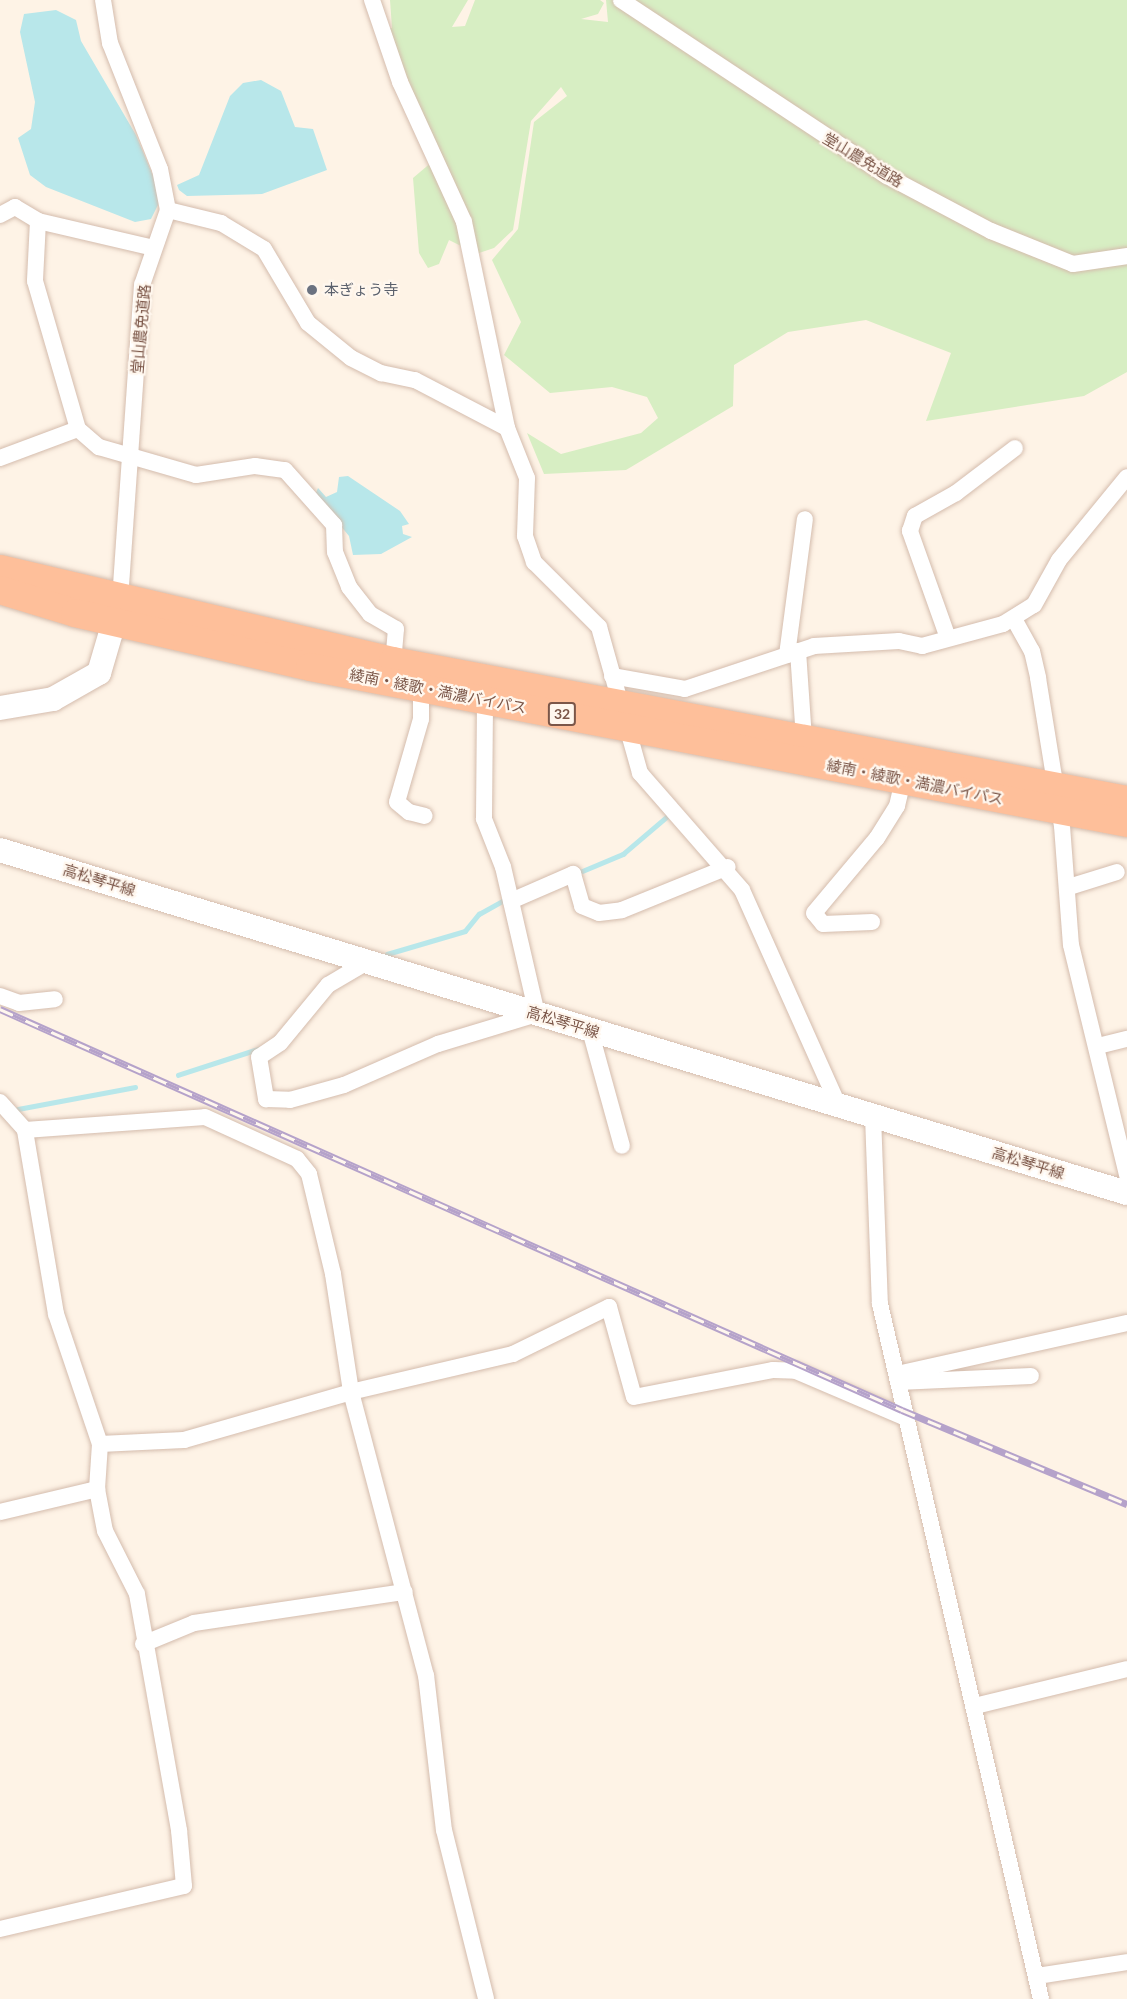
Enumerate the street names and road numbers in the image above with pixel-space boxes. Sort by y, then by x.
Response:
street label: 堂山農免道路 [820,129,906,191]
street label: 堂山農免道路 [128,283,154,375]
street label: 綾南・綾歌・満濃バイパス [348,665,528,717]
road number: 32 [547,703,577,725]
street label: 綾南・綾歌・満濃バイパス [825,756,1005,808]
street label: 高松琴平線 [61,860,137,900]
street label: 高松琴平線 [525,1002,601,1042]
street label: 高松琴平線 [990,1143,1066,1183]

